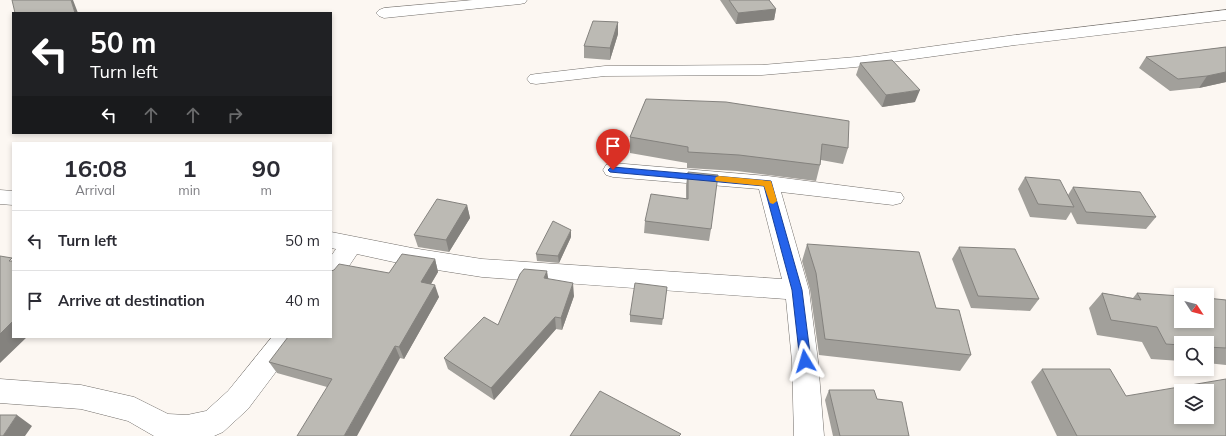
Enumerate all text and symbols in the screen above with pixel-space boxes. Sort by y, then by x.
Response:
text: 50 m [90,25,156,60]
icon: left [24,28,76,80]
text: Turn left [90,60,158,83]
icon: left [98,104,120,126]
icon: ahead [140,104,162,126]
icon: ahead [182,104,204,126]
icon: right [224,104,246,126]
pin [596,129,630,170]
icon: arrive [602,135,624,157]
text: 16:08 [63,153,127,183]
text: 1 [182,153,197,183]
text: 90 [252,153,281,183]
text: Arrival [75,182,115,198]
text: min [178,182,200,198]
text: m [260,182,272,198]
icon: left [24,230,46,252]
text: Turn left [58,231,117,250]
text: 50 m [285,231,320,250]
north arrow [1174,288,1214,328]
map controls [1174,288,1214,424]
icon: arrive [24,290,46,312]
text: Arrive at destination [58,291,205,310]
text: 40 m [285,291,320,310]
button: search [1174,336,1214,376]
position arrow [784,340,826,382]
button: layers [1174,384,1214,424]

